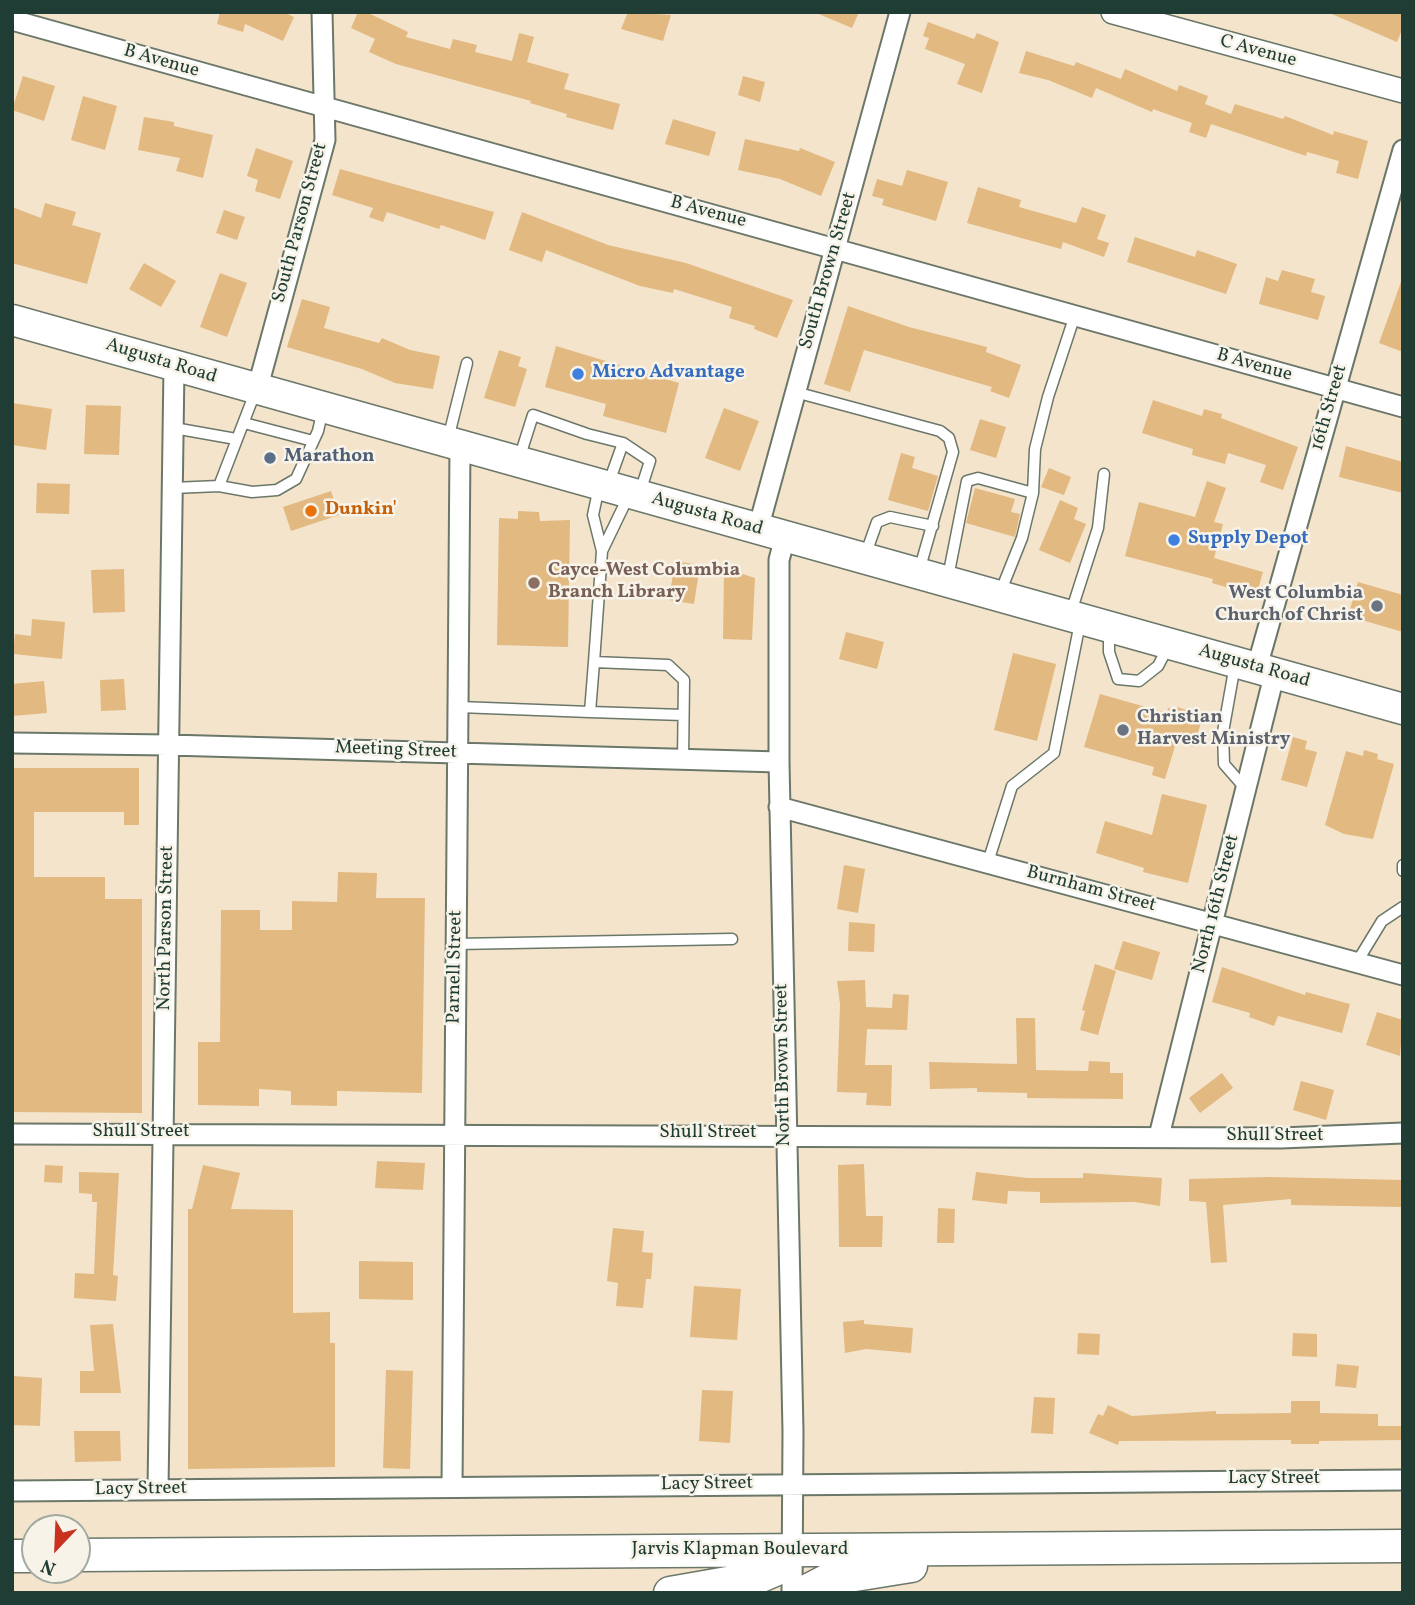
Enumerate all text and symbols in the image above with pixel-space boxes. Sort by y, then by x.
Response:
street label: C Avenue [1217,31,1299,73]
street label: B Avenue [120,40,202,84]
street label: South Parson Street [269,140,333,306]
street label: South Brown Street [796,190,862,352]
street label: B Avenue [667,192,749,234]
street label: Augusta Road [103,334,219,390]
street label: B Avenue [1213,344,1295,388]
street label: 16th Street [1307,362,1353,454]
place label: Micro Advantage [592,363,745,385]
marker: Micro Advantage [570,366,586,382]
place label: Marathon [284,447,374,469]
marker: Marathon [262,450,278,466]
street label: Augusta Road [649,488,765,542]
place label: Dunkin' [325,500,397,522]
marker: Dunkin' [303,503,319,519]
place label: Supply Depot [1188,529,1308,551]
marker: Supply Depot [1166,532,1182,548]
place label: Cayce-West Columbia Branch Library [548,561,740,605]
marker: Cayce-West Columbia Branch Library [526,575,542,591]
place label: West Columbia Church of Christ [1215,584,1363,628]
marker: West Columbia Church of Christ [1369,598,1385,614]
street label: Augusta Road [1196,640,1312,694]
place label: Christian Harvest Ministry [1137,708,1290,752]
marker: Christian Harvest Ministry [1115,722,1131,738]
street label: Meeting Street [334,737,458,765]
street label: North 16th Street [1189,832,1245,976]
street label: North Parson Street [154,845,180,1011]
street label: Burnham Street [1024,862,1158,918]
street label: Parnell Street [444,910,468,1024]
street label: North Brown Street [771,983,797,1147]
street label: Shull Street [92,1122,190,1144]
street label: Shull Street [659,1123,757,1145]
street label: Shull Street [1226,1126,1324,1148]
street label: Lacy Street [1228,1469,1320,1491]
street label: Lacy Street [661,1473,753,1497]
street label: Lacy Street [95,1478,187,1502]
north arrow [21,1514,91,1584]
street label: Jarvis Klapman Boulevard [631,1540,849,1562]
text: N [37,1552,60,1581]

